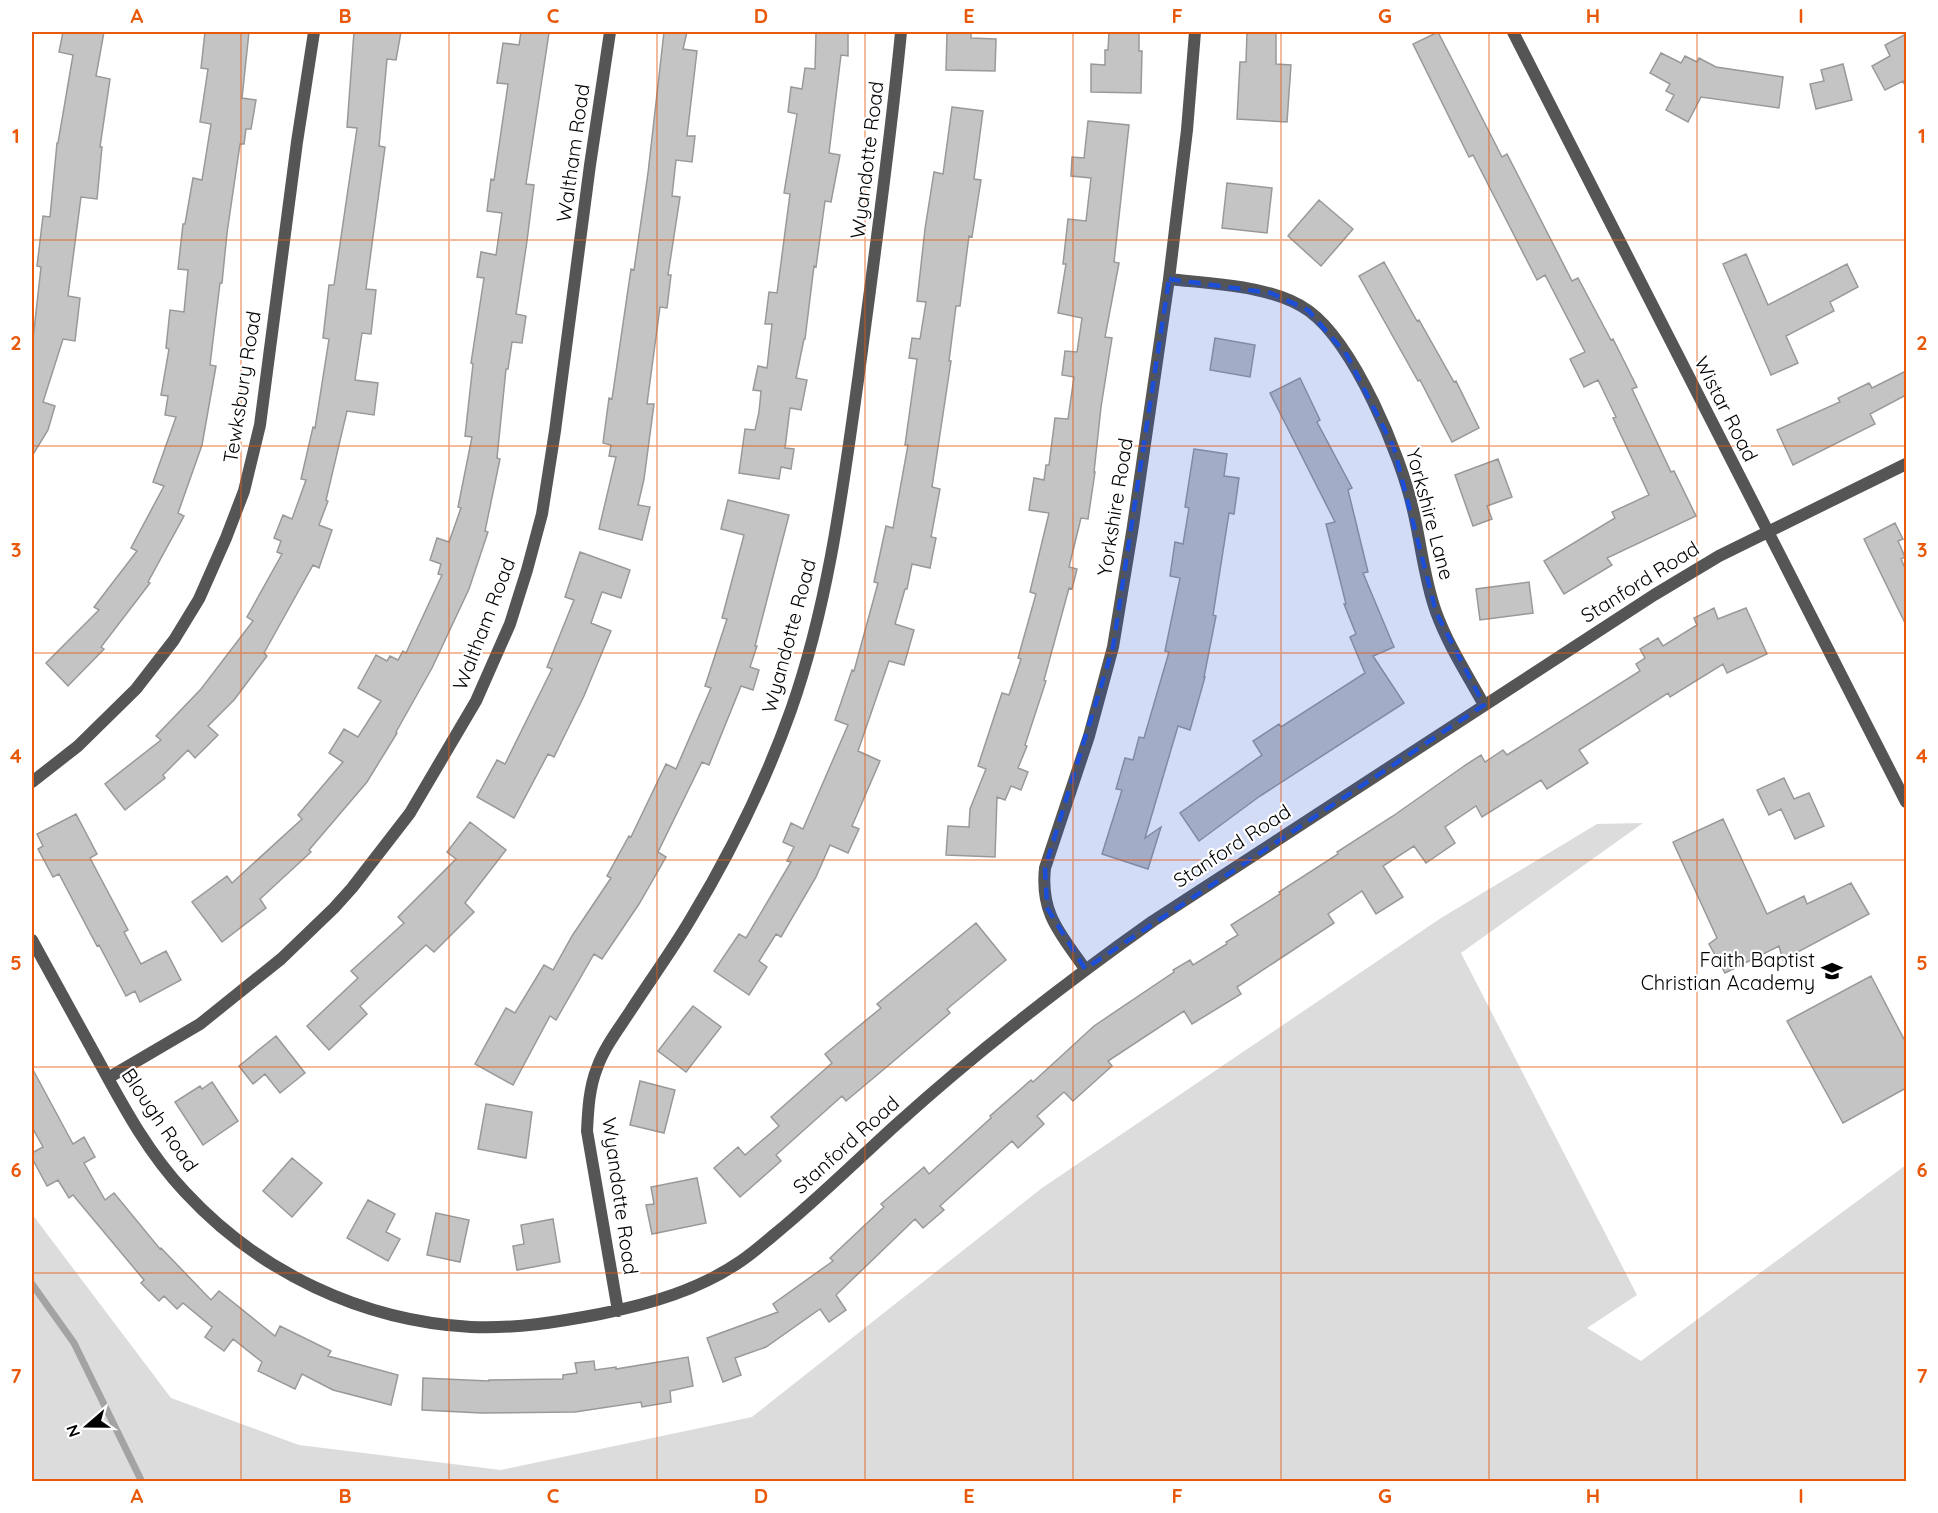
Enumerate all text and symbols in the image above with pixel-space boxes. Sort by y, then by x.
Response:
text: A [131,3,144,28]
text: B [338,3,352,28]
text: C [547,3,560,28]
text: D [754,3,768,28]
text: E [963,3,975,28]
text: F [1171,3,1183,28]
text: G [1378,3,1392,28]
text: H [1586,3,1600,28]
text: I [1798,3,1804,28]
street label: Wyandotte Road [844,80,889,240]
street label: Waltham Road [550,82,595,224]
text: 1 [12,123,20,148]
text: 1 [1918,123,1926,148]
street label: Tewksbury Road [217,309,266,465]
text: 2 [10,330,22,355]
text: 2 [1916,330,1928,355]
street label: Wistar Road [1689,352,1764,466]
street label: Yorkshire Road [1091,436,1138,578]
street label: Yorkshire Lane [1401,445,1460,583]
street label: Stanford Road [1576,535,1703,628]
text: 3 [11,537,21,562]
text: 3 [1917,537,1927,562]
street label: Waltham Road [447,554,520,693]
street label: Wyandotte Road [756,556,821,716]
text: 4 [10,743,22,768]
text: 4 [1916,743,1928,768]
street label: Stanford Road [1168,798,1295,893]
place label: Faith Baptist Christian Academy [1641,947,1815,995]
text: 5 [10,950,22,975]
text: 5 [1916,950,1928,975]
school or university icon: Faith Baptist Christian Academy [1820,959,1844,983]
street label: Blough Road [117,1063,204,1176]
street label: Stanford Road [787,1090,904,1199]
street label: Wyandotte Road [597,1116,644,1276]
text: 6 [10,1157,22,1182]
text: 6 [1916,1157,1928,1182]
text: 7 [11,1363,22,1388]
text: 7 [1917,1363,1928,1388]
north arrow [57,1396,117,1456]
text: N [61,1422,84,1440]
text: A [131,1483,144,1508]
text: B [338,1483,352,1508]
text: C [547,1483,560,1508]
text: D [754,1483,768,1508]
text: E [963,1483,975,1508]
text: F [1171,1483,1183,1508]
text: G [1378,1483,1392,1508]
text: H [1586,1483,1600,1508]
text: I [1798,1483,1804,1508]

